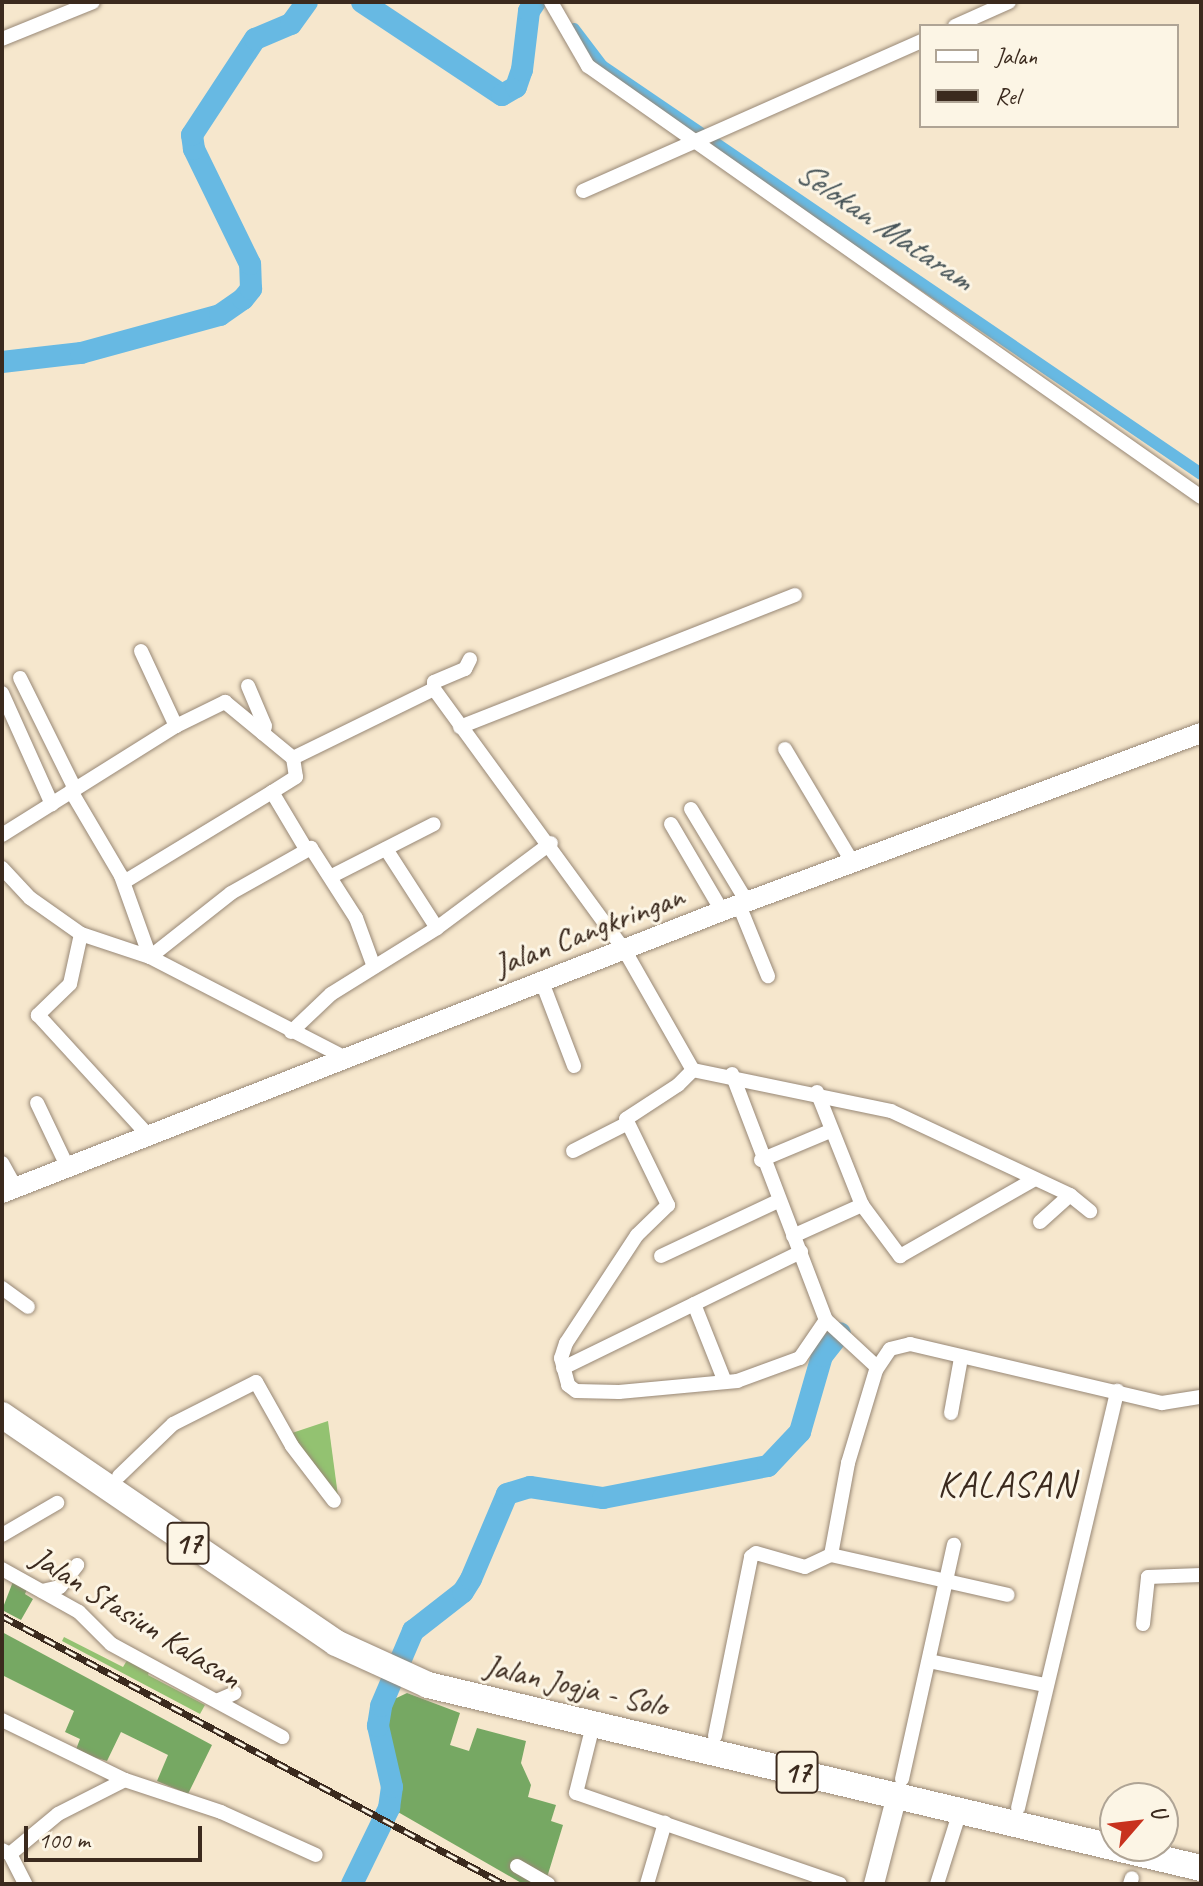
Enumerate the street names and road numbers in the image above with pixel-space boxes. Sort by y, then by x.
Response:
street label: Jalan Cangkringan [488,877,690,985]
road number: 17 [166,1517,210,1569]
street label: Jalan Stasiun Kalasan [24,1538,248,1698]
street label: Jalan Jogja - Solo [482,1647,670,1725]
road number: 17 [775,1746,819,1798]

